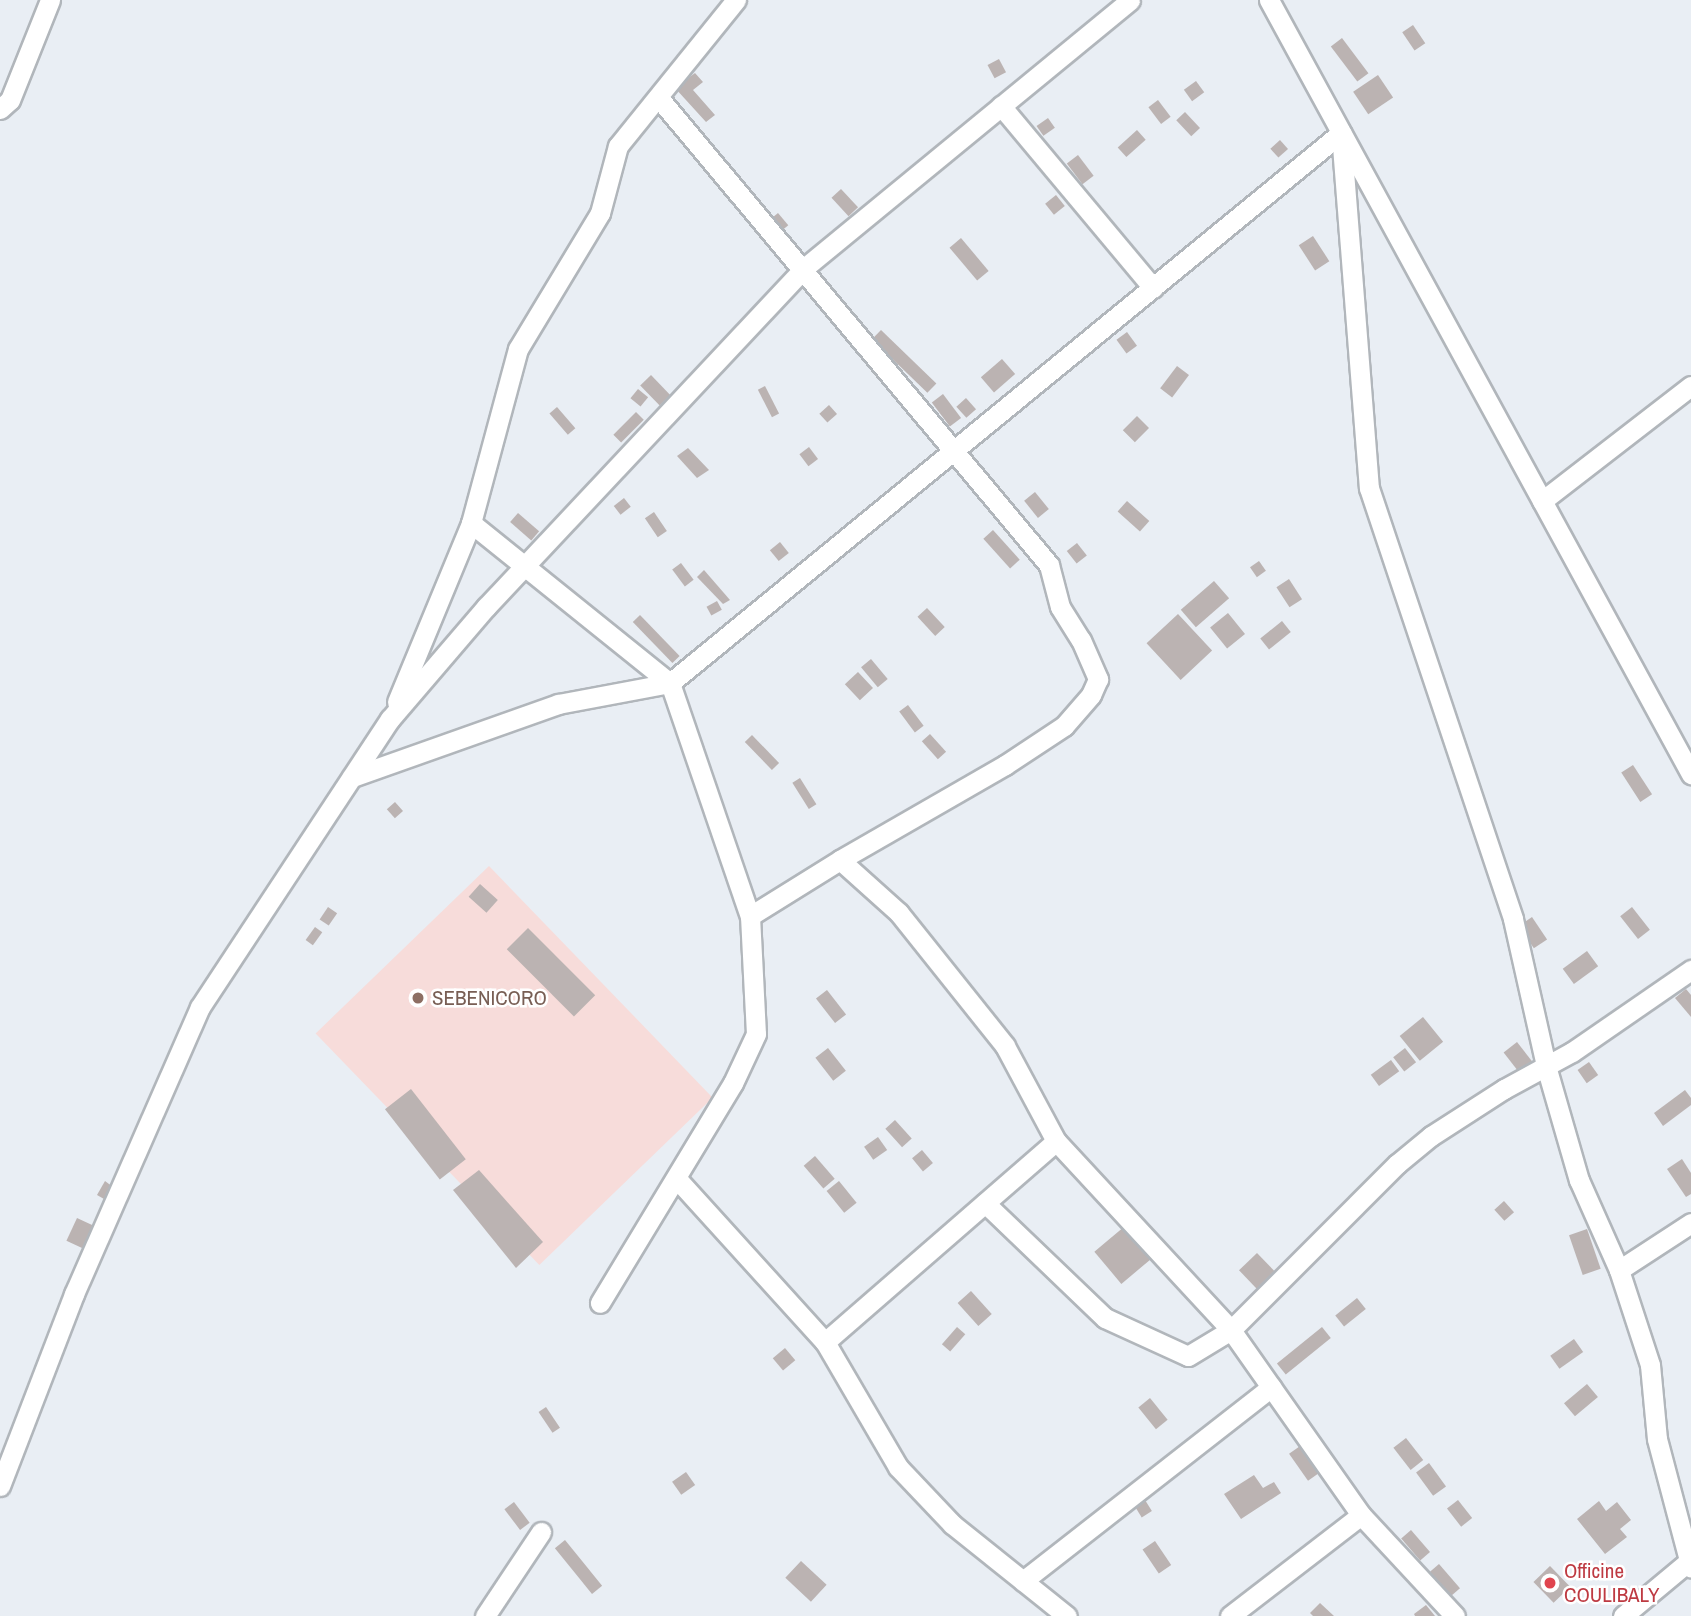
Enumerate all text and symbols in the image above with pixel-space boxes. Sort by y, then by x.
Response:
place label: SEBENICORO [432,985,547,1011]
marker: SEBENICORO [410,990,426,1006]
place label: Officine COULIBALY [1564,1558,1659,1608]
marker: Officine COULIBALY [1542,1575,1558,1591]

